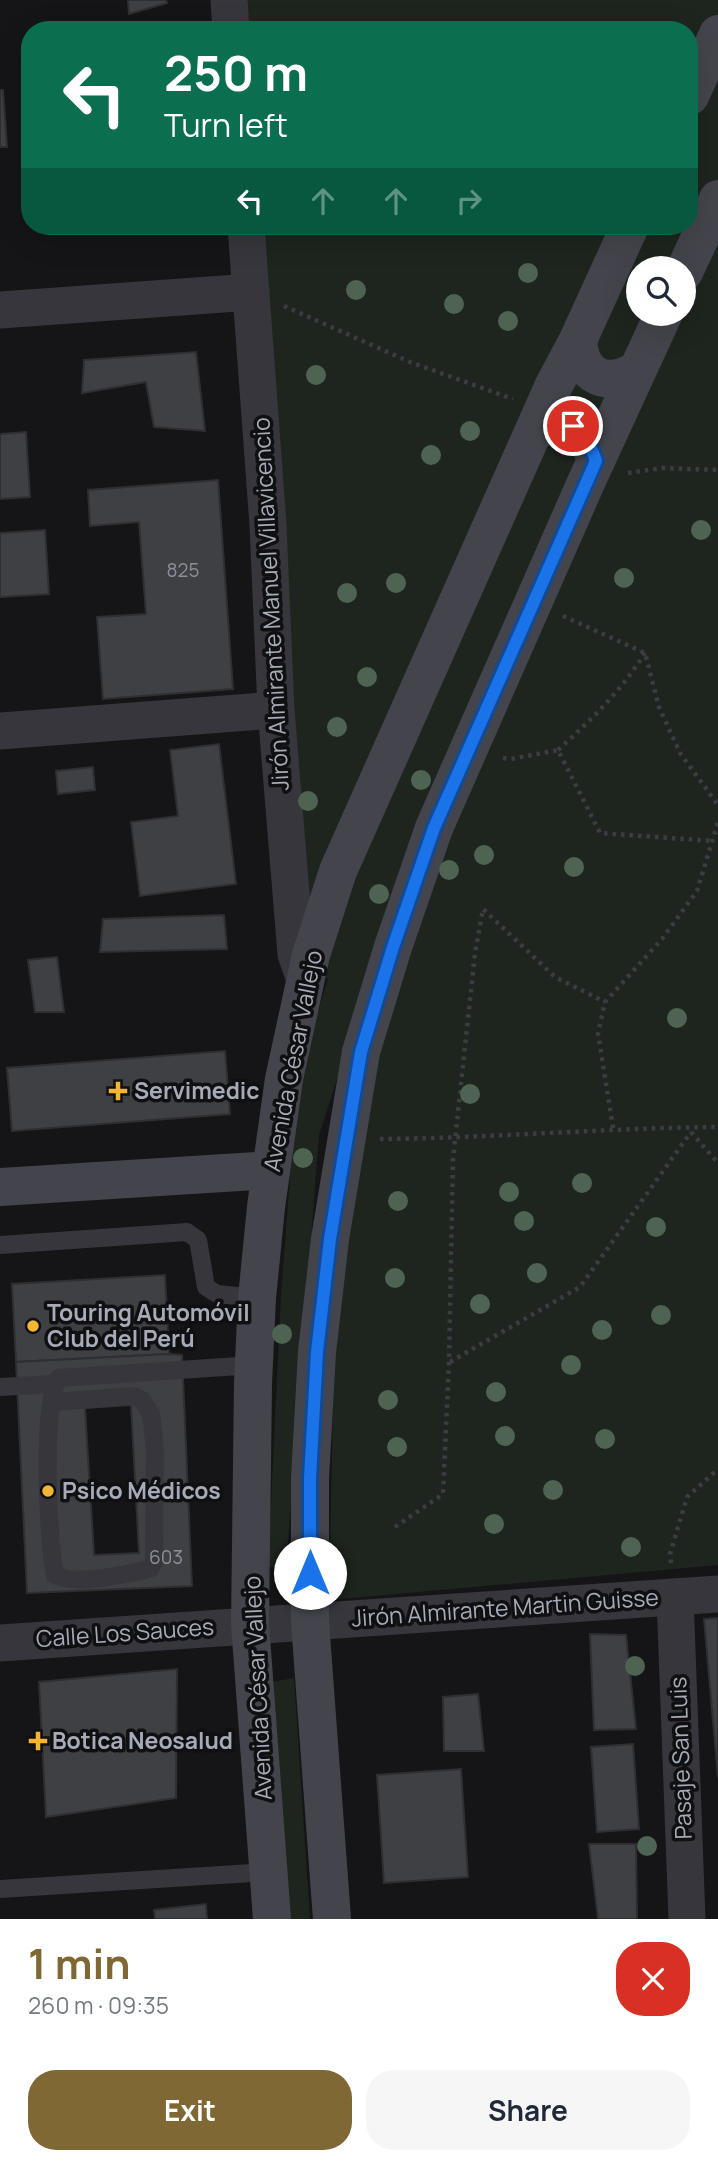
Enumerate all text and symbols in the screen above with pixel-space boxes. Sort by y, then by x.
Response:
text: 250 m [164,39,308,106]
icon: left [49,49,140,140]
text: Turn left [164,103,288,147]
icon: left [231,182,269,220]
icon: ahead [304,182,342,220]
icon: ahead [377,182,415,220]
icon: right [450,182,488,220]
map controls [626,256,696,326]
button: search [626,256,696,326]
pin [543,396,603,456]
icon: arrive [554,407,592,445]
street label: Jirón Almirante Manuel Villavicencio [244,416,296,792]
house number: 825 [167,557,199,583]
street label: Avenida César Vallejo [255,947,329,1174]
place label: Servimedic [134,1074,260,1106]
marker: Servimedic [108,1081,128,1101]
place label: Touring Automóvil Club del Perú [47,1296,250,1354]
marker: Touring Automóvil Club del Perú [25,1318,41,1334]
place label: Psico Médicos [62,1474,221,1506]
marker: Psico Médicos [40,1483,56,1499]
position arrow [273,1536,347,1610]
house number: 603 [149,1544,183,1570]
street label: Avenida César Vallejo [235,1575,279,1801]
street label: Jirón Almirante Martin Guisse [350,1580,660,1634]
street label: Calle Los Sauces [35,1610,215,1654]
street label: Pasaje San Luis [661,1676,699,1840]
place label: Botica Neosalud [52,1724,233,1756]
marker: Botica Neosalud [30,1733,46,1749]
text: 1 min [28,1934,131,1992]
button: close [616,1942,690,2016]
text: 260 m · 09:35 [28,1989,169,2021]
button: Exit [28,2070,352,2150]
button: Share [366,2070,690,2150]

